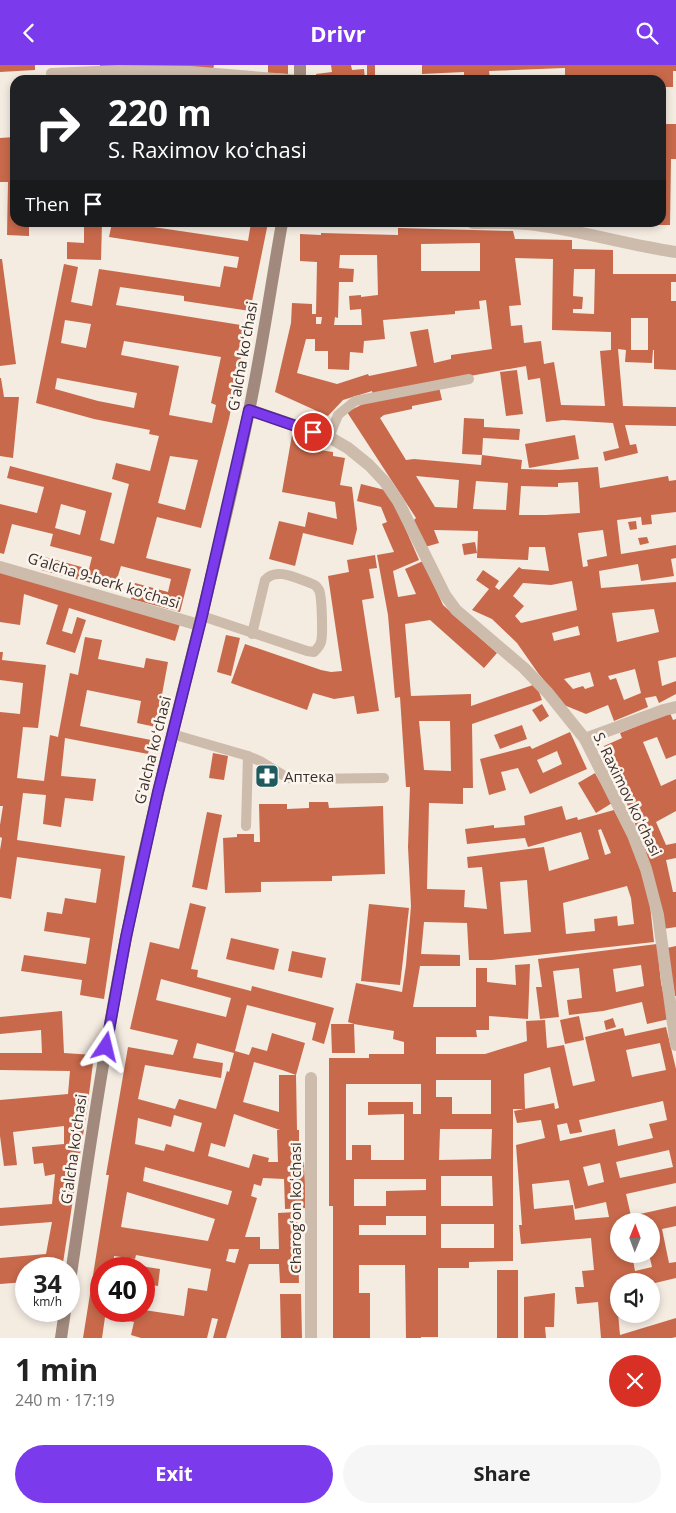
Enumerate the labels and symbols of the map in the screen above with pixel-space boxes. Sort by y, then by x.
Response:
street label: Gʻalcha koʻchasi [223,300,261,412]
pin [292,411,334,453]
street label: Gʼalcha 9-berk koʼchasi [25,547,183,613]
street label: Gʻalcha koʻchasi [129,694,175,806]
street label: S. Raximov koʻchasi [589,729,667,859]
pharmacy icon: Аптека [254,763,280,789]
place label: Аптека [284,766,334,786]
position arrow [79,1020,131,1072]
street label: Gʻalcha koʻchasi [55,1093,91,1205]
street label: Charogʻon koʻchasi [285,1142,305,1274]
north arrow [610,1213,660,1263]
speed limit sign: 40 [90,1257,155,1322]

